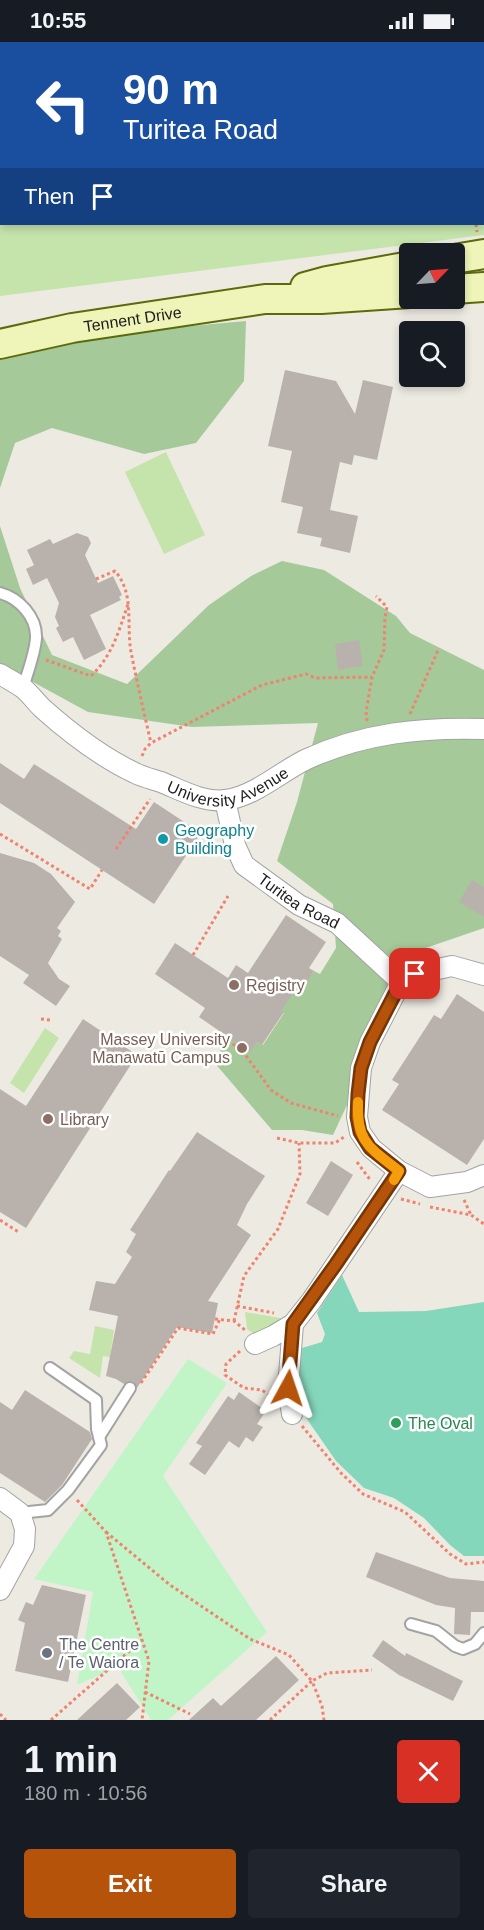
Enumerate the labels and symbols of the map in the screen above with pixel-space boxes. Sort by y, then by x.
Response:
north arrow [399,243,465,309]
street label: Tennent Drive [82,303,183,335]
street label: University Avenue [165,763,291,809]
place label: Geography Building [175,822,254,857]
marker: Geography Building [156,832,170,846]
street label: Turitea Road [255,870,342,931]
pin [389,948,440,999]
place label: Registry [246,977,305,994]
marker: Registry [227,978,241,992]
place label: Massey University Manawatū Campus [92,1031,230,1066]
marker: Massey University Manawatū Campus [235,1041,249,1055]
place label: Library [60,1111,109,1128]
marker: Library [41,1112,55,1126]
position arrow [256,1356,320,1420]
place label: The Oval [408,1415,473,1432]
marker: The Oval [389,1416,403,1430]
place label: The Centre / Te Waiora [59,1636,139,1671]
marker: The Centre / Te Waiora [40,1646,54,1660]

